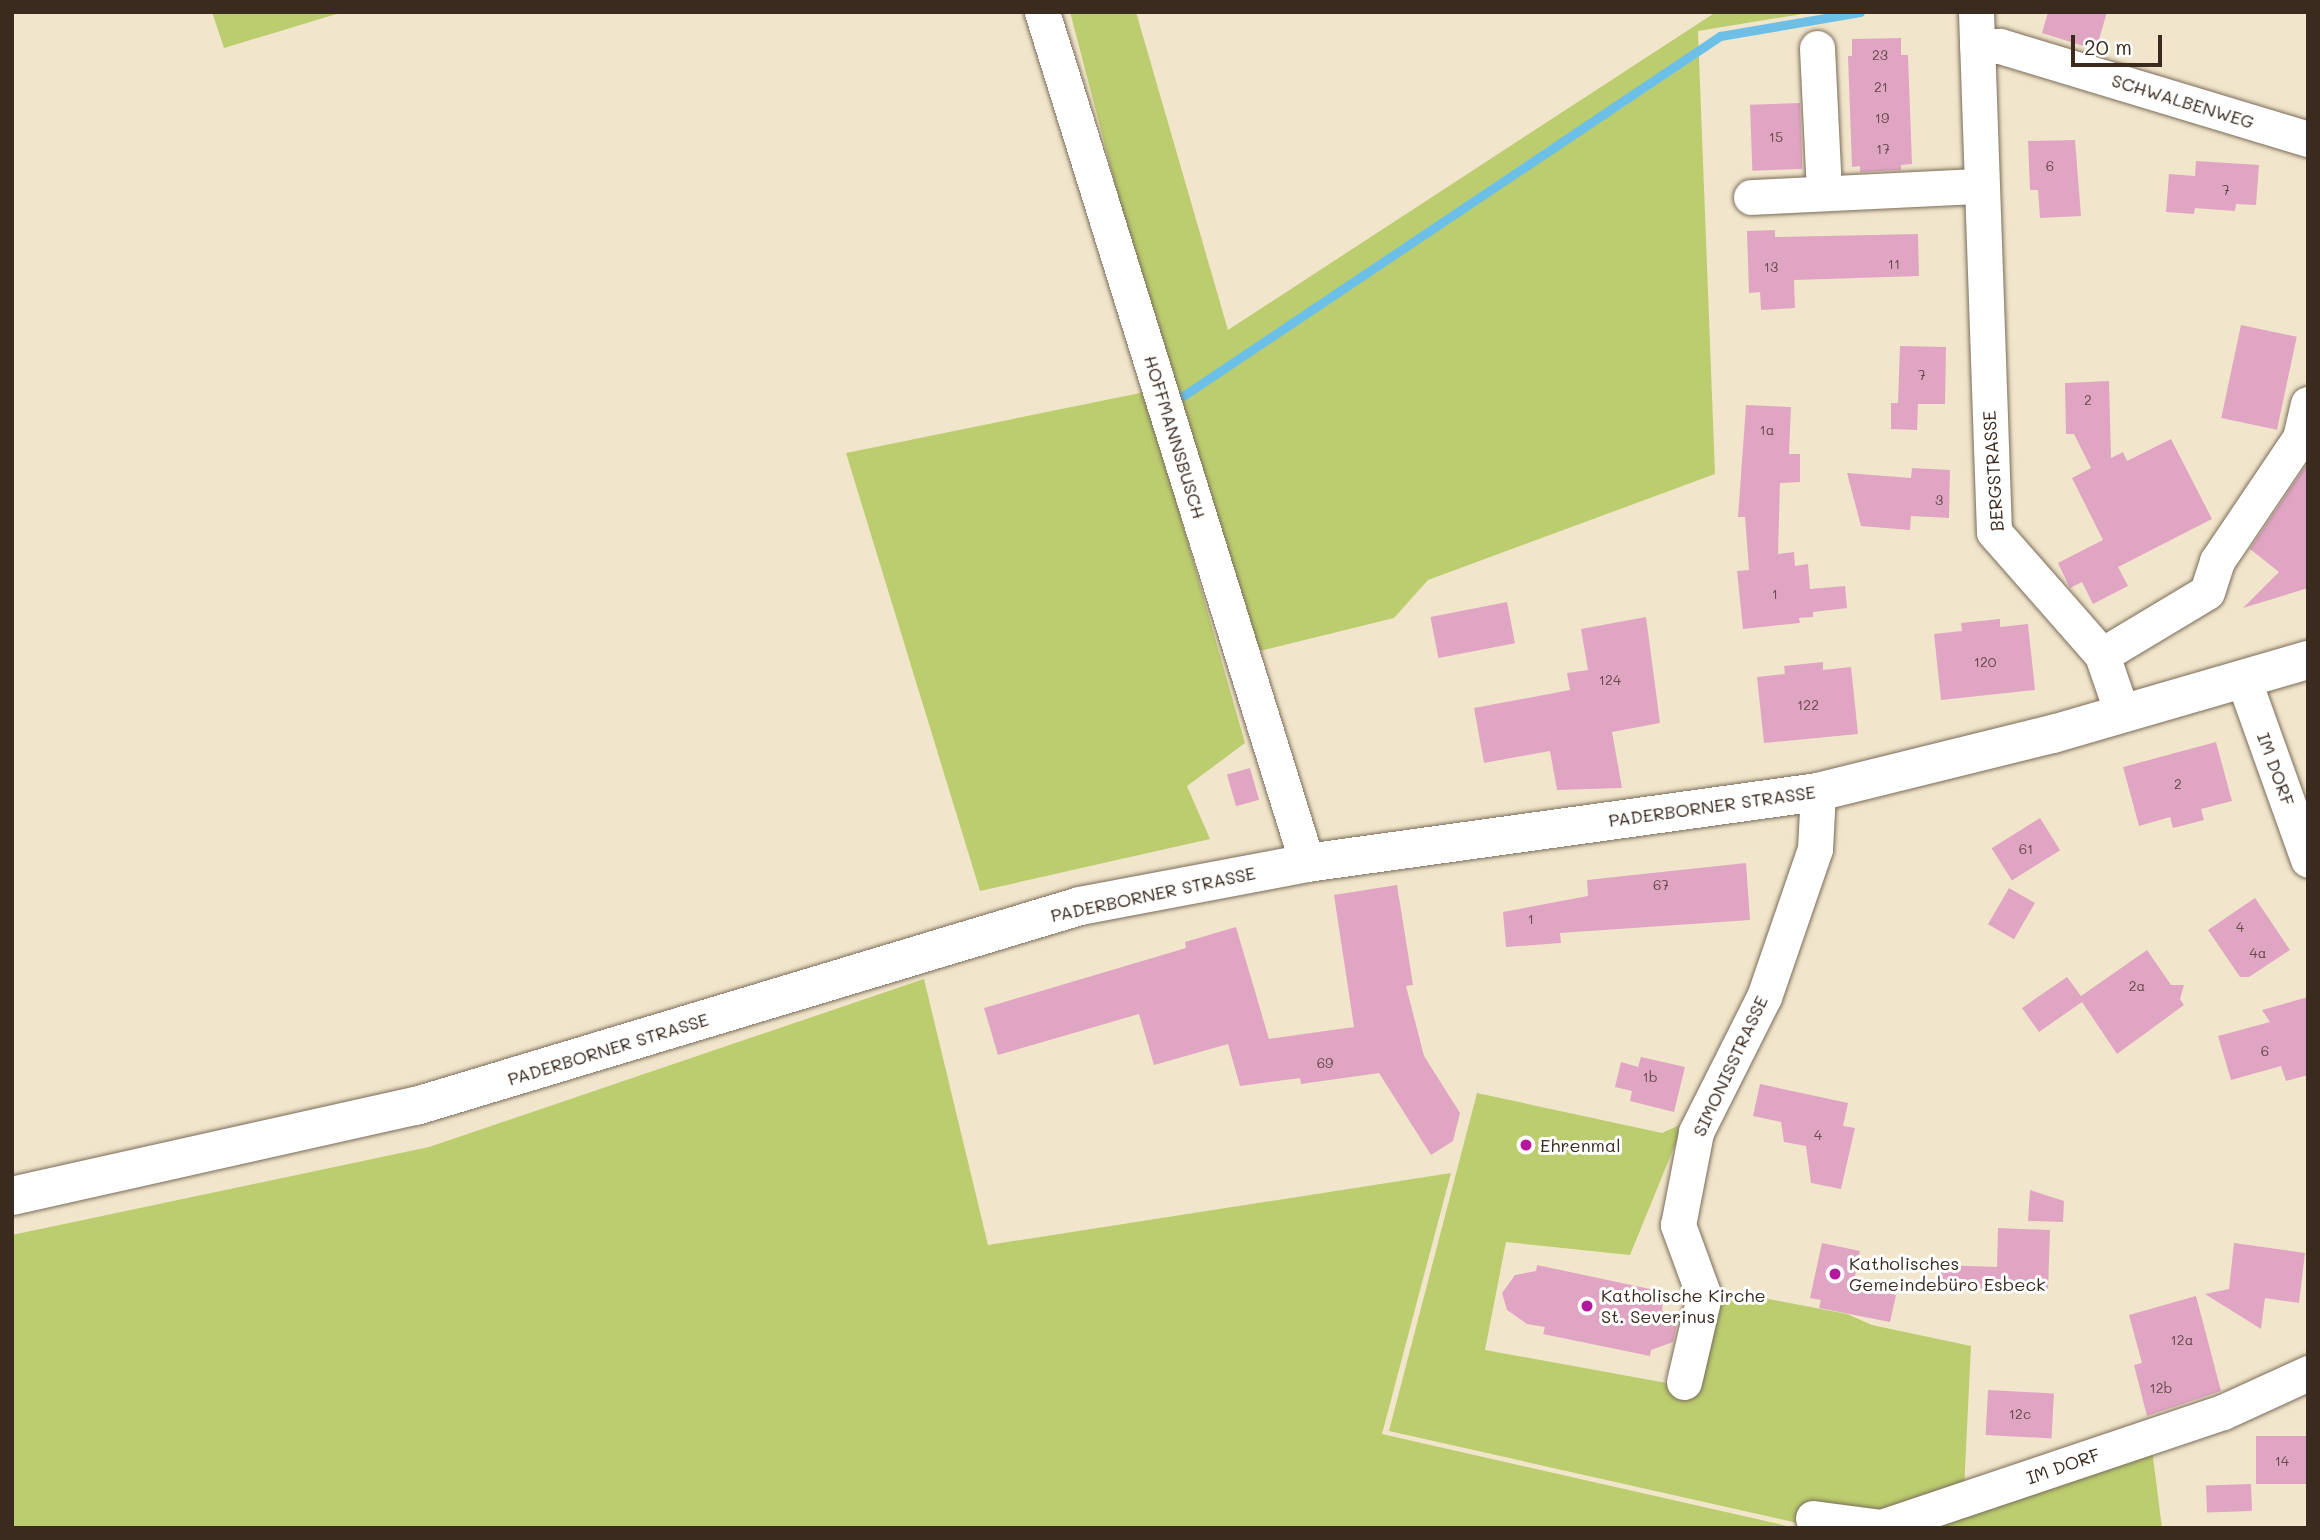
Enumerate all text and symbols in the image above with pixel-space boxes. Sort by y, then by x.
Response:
scale bar [2075,21,2166,65]
text: 20 m [2084,33,2132,60]
house number: 23 [1872,47,1888,63]
street label: SCHWALBENWEG [2109,69,2257,133]
house number: 21 [1874,79,1888,95]
house number: 19 [1875,110,1889,126]
house number: 15 [1769,129,1783,145]
house number: 17 [1876,141,1890,157]
house number: 6 [2046,158,2054,174]
house number: 7 [2222,182,2230,198]
house number: 11 [1888,256,1900,272]
house number: 13 [1764,259,1778,275]
street label: HOFFMANNSBUSCH [1140,353,1210,521]
house number: 7 [1918,367,1926,383]
house number: 2 [2084,392,2092,408]
street label: BERGSTRASSE [1978,410,2008,532]
house number: 1a [1760,422,1774,438]
house number: 3 [1935,492,1943,508]
house number: 1 [1772,586,1778,602]
house number: 120 [1974,654,1996,670]
house number: 124 [1599,672,1621,688]
house number: 122 [1797,697,1819,713]
street label: IM DORF [2253,729,2299,809]
house number: 2 [2174,776,2182,792]
street label: PADERBORNER STRASSE [1607,781,1817,831]
house number: 61 [2019,841,2033,857]
street label: PADERBORNER STRASSE [1049,862,1257,926]
house number: 67 [1653,877,1669,893]
house number: 1 [1528,911,1534,927]
house number: 4 [2236,919,2244,935]
house number: 4a [2250,945,2266,961]
house number: 2a [2129,978,2145,994]
street label: SIMONISSTRASSE [1688,992,1772,1140]
street label: PADERBORNER STRASSE [505,1008,711,1090]
house number: 6 [2261,1043,2269,1059]
house number: 69 [1317,1055,1333,1071]
house number: 1b [1642,1069,1658,1085]
house number: 4 [1814,1127,1822,1143]
place label: Ehrenmal [1540,1134,1621,1156]
marker: Ehrenmal [1518,1137,1534,1153]
place label: Katholisches Gemeindebüro Esbeck [1849,1253,2046,1296]
marker: Katholisches Gemeindebüro Esbeck [1827,1266,1843,1282]
place label: Katholische Kirche St. Severinus [1601,1285,1766,1328]
marker: Katholische Kirche St. Severinus [1579,1298,1595,1314]
house number: 12a [2171,1332,2193,1348]
house number: 12b [2150,1380,2172,1396]
house number: 12c [2009,1406,2031,1422]
street label: IM DORF [2023,1443,2103,1489]
house number: 14 [2275,1453,2289,1469]

